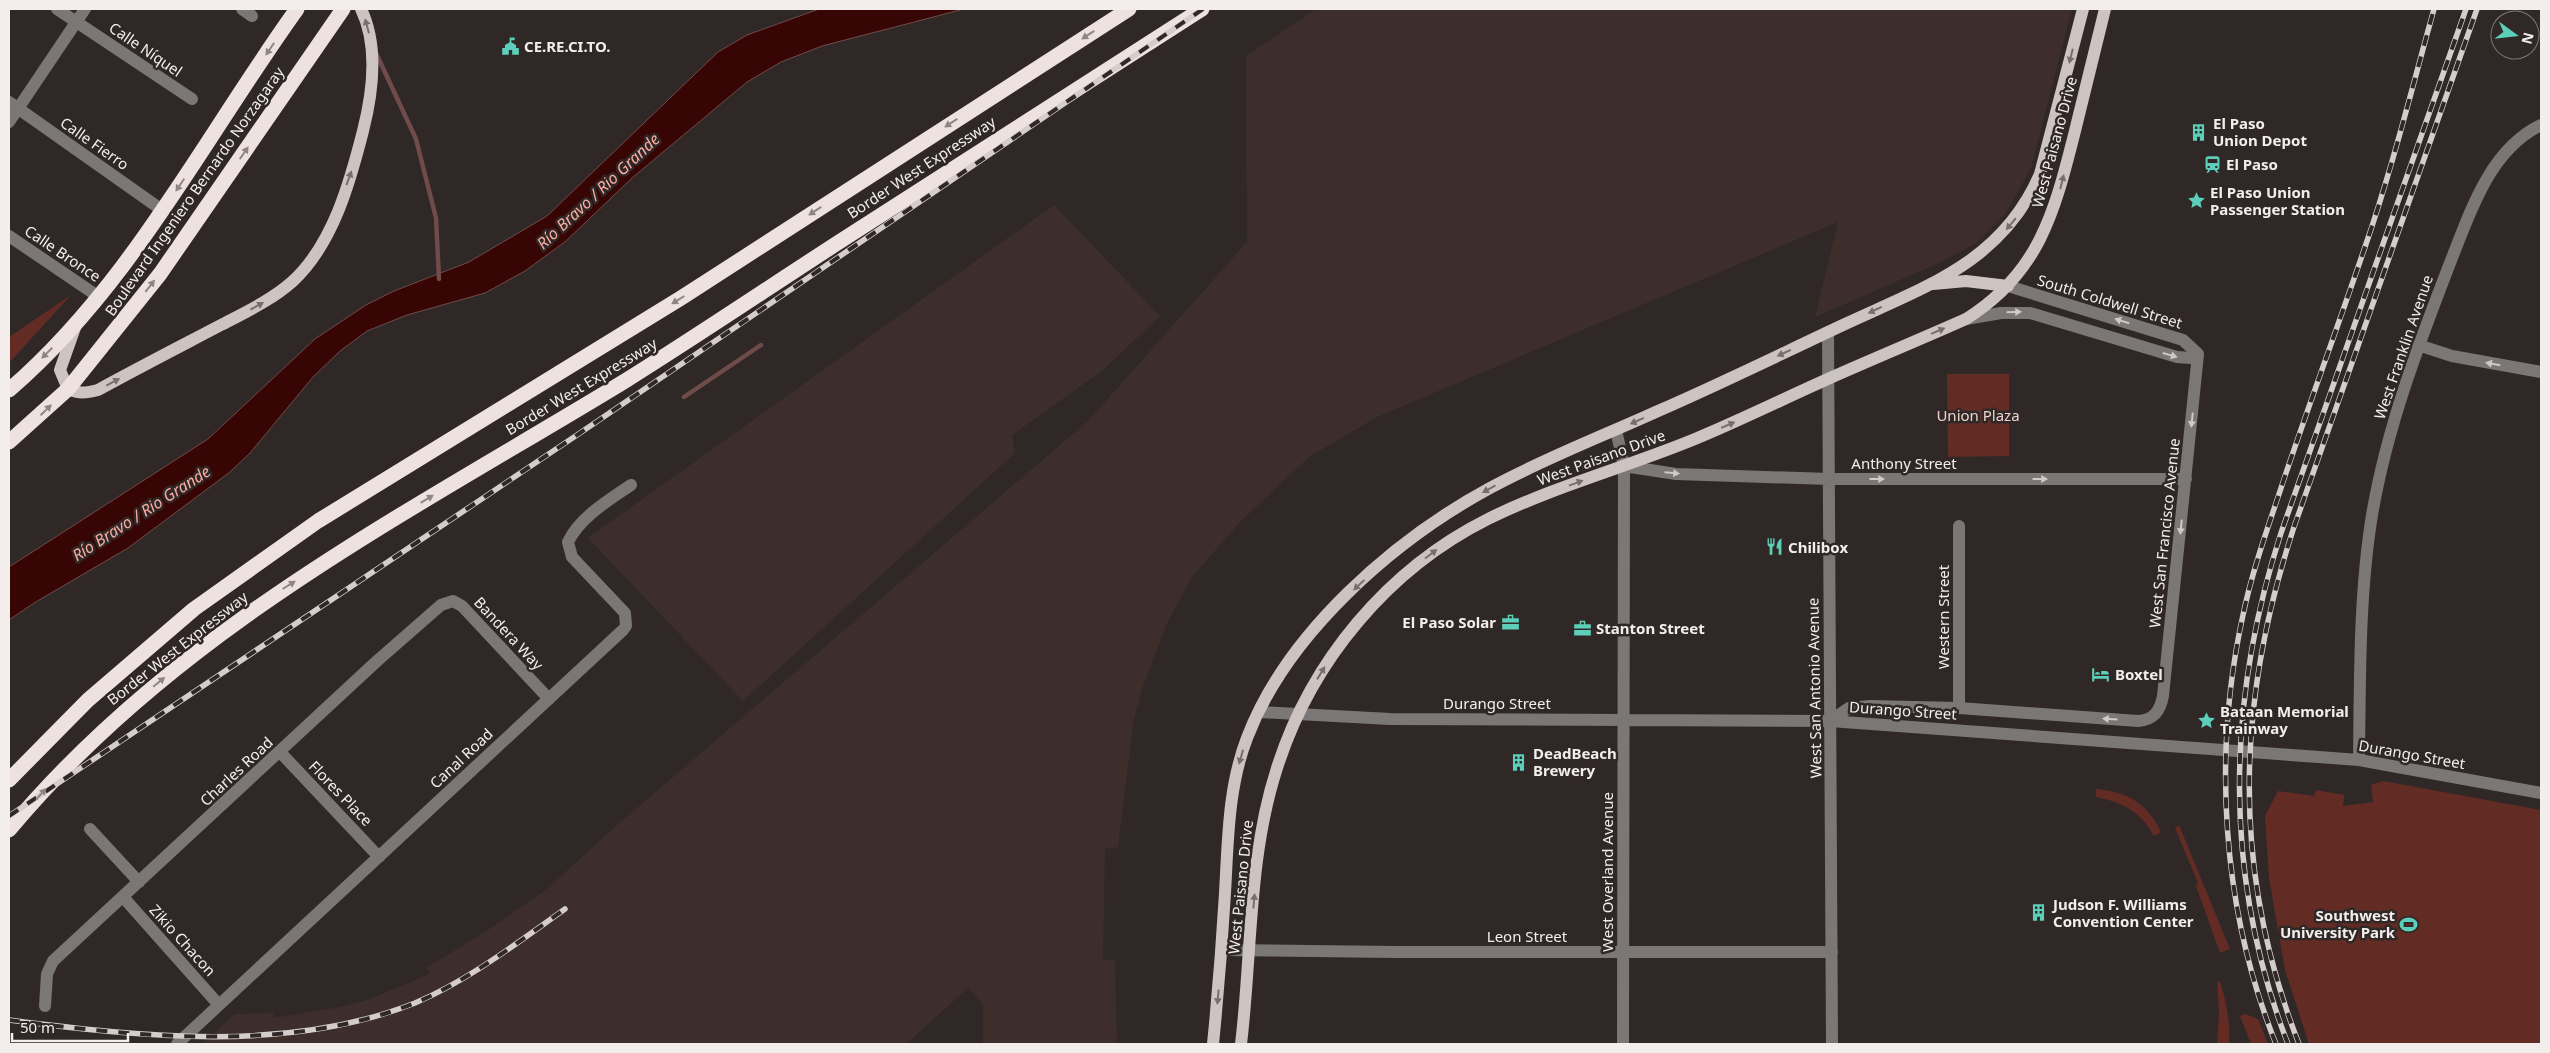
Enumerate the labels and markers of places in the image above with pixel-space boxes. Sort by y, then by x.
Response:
public building icon: CE.RE.CI.TO. [500,36,520,56]
place label: CE.RE.CI.TO. [524,36,610,56]
place label: El Paso Union Depot [2213,113,2307,150]
building icon: El Paso Union Depot [2189,122,2209,142]
station icon: El Paso [2202,154,2222,174]
place label: El Paso [2226,154,2278,174]
place label: El Paso Union Passenger Station [2210,182,2345,219]
place icon: El Paso Union Passenger Station [2186,191,2206,211]
restaurant icon: Chilibox [1764,537,1784,557]
place label: Chilibox [1788,537,1848,557]
place label: El Paso Solar [1402,612,1496,632]
office icon: El Paso Solar [1500,612,1520,632]
office icon: Stanton Street [1572,618,1592,638]
place label: Stanton Street [1596,618,1705,638]
hotel icon: Boxtel [2091,664,2111,684]
place label: Boxtel [2115,664,2163,684]
place label: Bataan Memorial Trainway [2220,701,2349,738]
place icon: Bataan Memorial Trainway [2196,710,2216,730]
place label: DeadBeach Brewery [1533,743,1617,780]
building icon: DeadBeach Brewery [1509,752,1529,772]
place label: Judson F. Williams Convention Center [2051,894,2194,931]
building icon: Judson F. Williams Convention Center [2029,903,2049,923]
place label: Southwest University Park [2280,905,2396,942]
sports icon: Southwest University Park [2399,914,2419,934]

